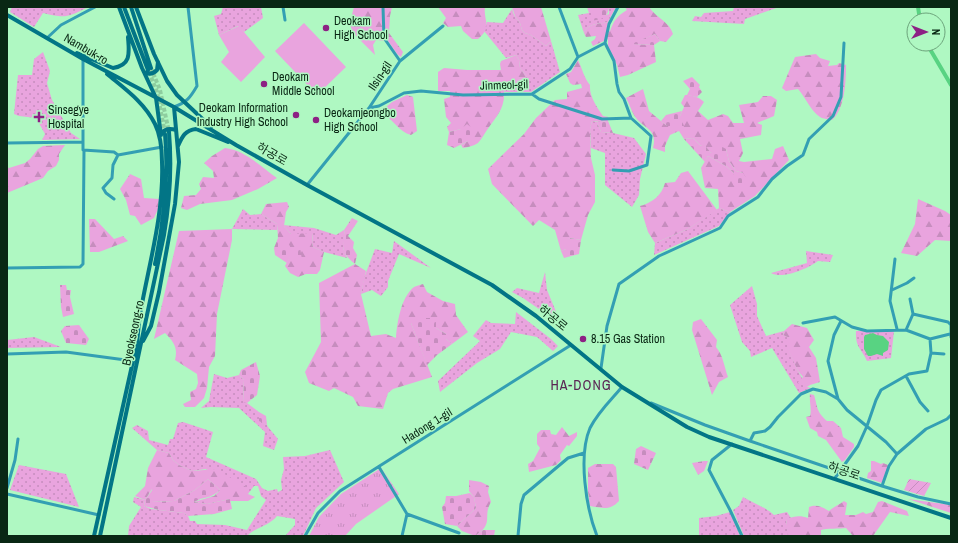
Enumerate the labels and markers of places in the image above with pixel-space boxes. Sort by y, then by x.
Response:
place label: Deokam High School [334,13,388,43]
marker: Deokam High School [321,23,331,33]
place label: Deokam Middle School [272,69,334,99]
marker: Deokam Middle School [259,79,269,89]
place label: Deokam Information Industry High School [197,100,288,130]
place label: Sinsegye Hospital [48,102,89,132]
place label: Deokamjeongbo High School [324,105,396,135]
marker: Deokam Information Industry High School [291,110,301,120]
marker: Sinsegye Hospital [33,111,45,123]
marker: Deokamjeongbo High School [311,115,321,125]
place label: 8.15 Gas Station [591,331,665,347]
marker: 8.15 Gas Station [578,334,588,344]

